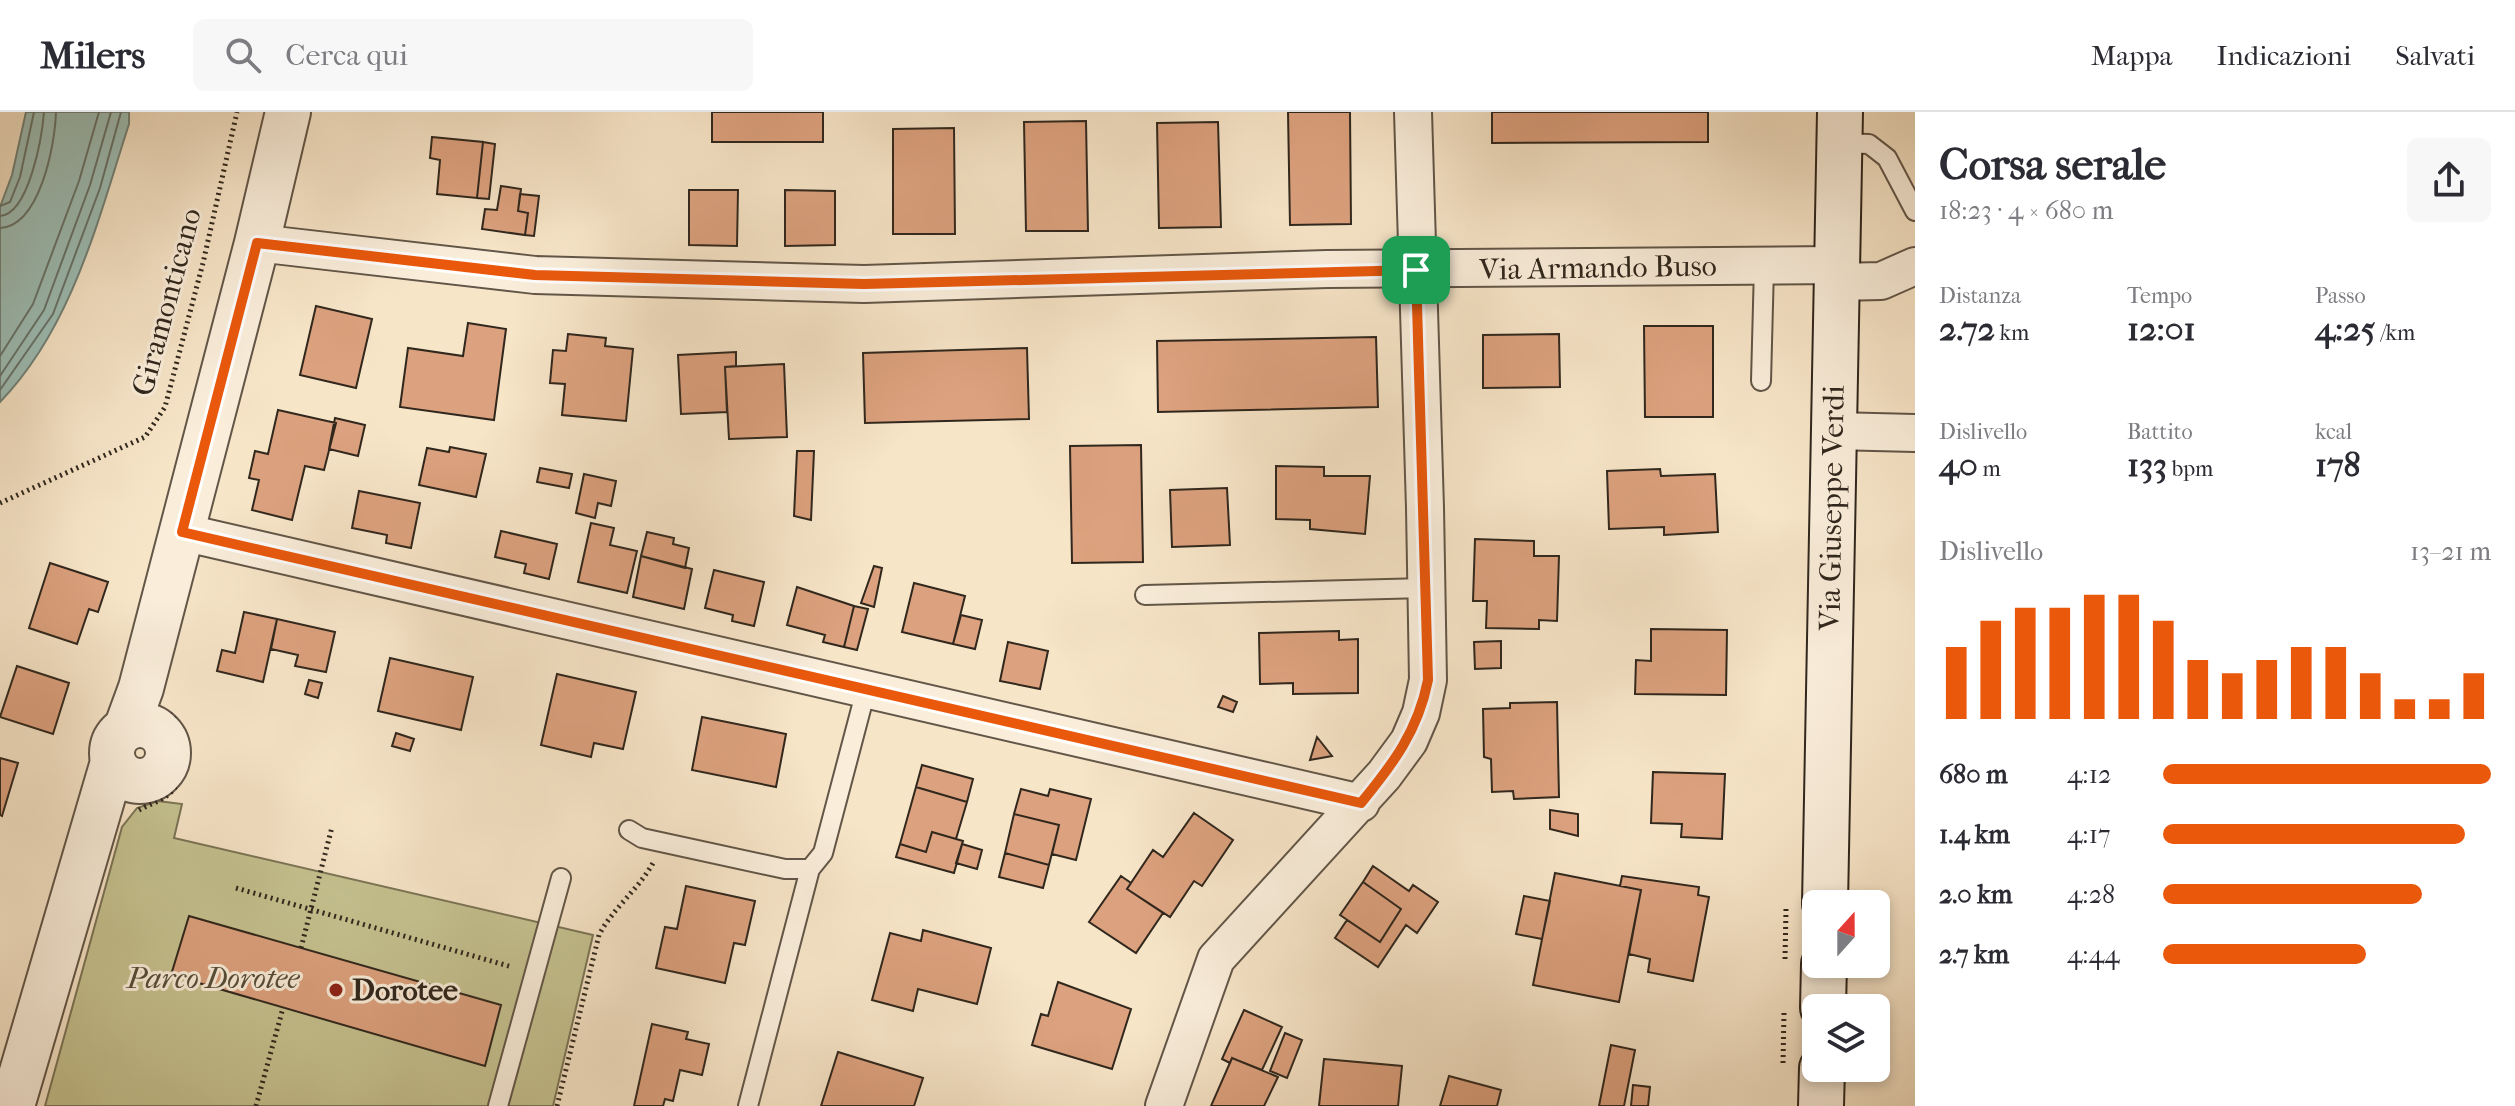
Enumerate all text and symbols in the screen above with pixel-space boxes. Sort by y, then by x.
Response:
search box [193,19,753,91]
text: Milers [40,33,145,78]
icon: search [221,33,265,77]
text: Cerca qui [285,38,408,73]
text: Mappa [2091,39,2173,72]
text: Indicazioni [2217,39,2351,72]
text: Salvati [2395,39,2475,72]
button: share [2407,138,2491,222]
text: Corsa serale [1939,139,2166,190]
text: 18:23 · 4 × 680 m [1939,195,2113,226]
street label: Giramonticano [125,204,209,400]
pin [1382,236,1450,304]
icon: arrive [1394,248,1438,292]
street label: Via Armando Buso [1478,248,1717,288]
text: Distanza [1939,283,2021,309]
text: Tempo [2127,283,2192,309]
text: Passo [2315,283,2366,309]
text: 2.72 [1939,309,1995,349]
text: 12:01 [2127,309,2196,349]
text: 4:25 [2315,309,2375,349]
text: km [1995,320,2029,346]
text: /km [2375,320,2415,346]
street label: Via Giuseppe Verdi [1812,385,1852,632]
text: Dislivello [1939,419,2027,445]
text: Battito [2127,419,2193,445]
text: kcal [2315,419,2352,445]
text: 40 [1939,445,1978,485]
text: 133 [2127,445,2167,485]
text: 178 [2315,445,2361,485]
text: m [1978,456,2001,482]
text: bpm [2167,456,2213,482]
text: Dislivello [1939,536,2043,567]
text: 13–21 m [2410,536,2491,567]
text: 680 m [1939,759,2008,790]
text: 4:12 [2067,759,2111,790]
text: 1.4 km [1939,819,2010,850]
text: 4:17 [2067,819,2110,850]
text: 2.0 km [1939,879,2012,910]
text: 4:28 [2067,879,2115,910]
north arrow [1802,890,1890,978]
map controls [1802,890,1890,1082]
text: 2.7 km [1939,939,2009,970]
text: 4:44 [2067,939,2119,970]
park label: Parco Dorotee [125,961,300,996]
place label: Dorotee [352,973,458,1008]
marker: Dorotee [327,981,345,999]
button: layers [1802,994,1890,1082]

